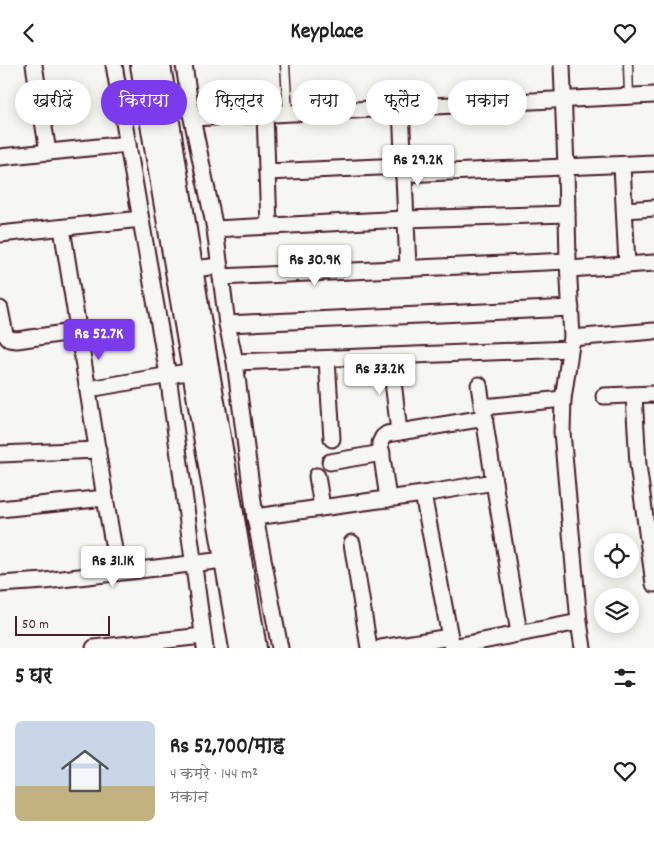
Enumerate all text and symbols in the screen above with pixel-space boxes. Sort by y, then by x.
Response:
text: Keyplace [291,17,363,48]
icon: back [15,19,43,47]
icon: heart [611,19,639,47]
chip: खरीदें [15,80,91,125]
chip: किराया [101,80,187,125]
chip: फ़िल्टर [197,80,282,125]
chip: नया [292,80,356,125]
chip: फ़्लैट [366,80,438,125]
chip: मकान [448,80,527,125]
pin: Rs 29.2K [366,145,470,187]
text: Rs 29.2K [393,149,443,172]
pin: Rs 30.9K [263,245,367,287]
text: Rs 30.9K [289,249,341,272]
pin: Rs 52.7K [47,319,151,361]
text: Rs 52.7K [75,323,123,346]
pin: Rs 33.2K [328,353,432,396]
text: Rs 33.2K [355,358,405,381]
map controls [594,533,639,633]
button: locate [594,533,639,578]
pin: Rs 31.1K [61,545,165,588]
text: Rs 31.1K [92,550,134,573]
button: layers [594,588,639,633]
scale bar [15,613,110,636]
text: 50 m [22,615,49,635]
text: 5 घर [15,663,52,693]
icon: filters [611,664,639,692]
text: Rs 52,700/माह [170,733,285,763]
icon: home [55,741,115,801]
icon: heart [611,757,639,785]
text: 4 कमरे · 144 m² [170,763,258,786]
text: मकान [170,786,208,809]

